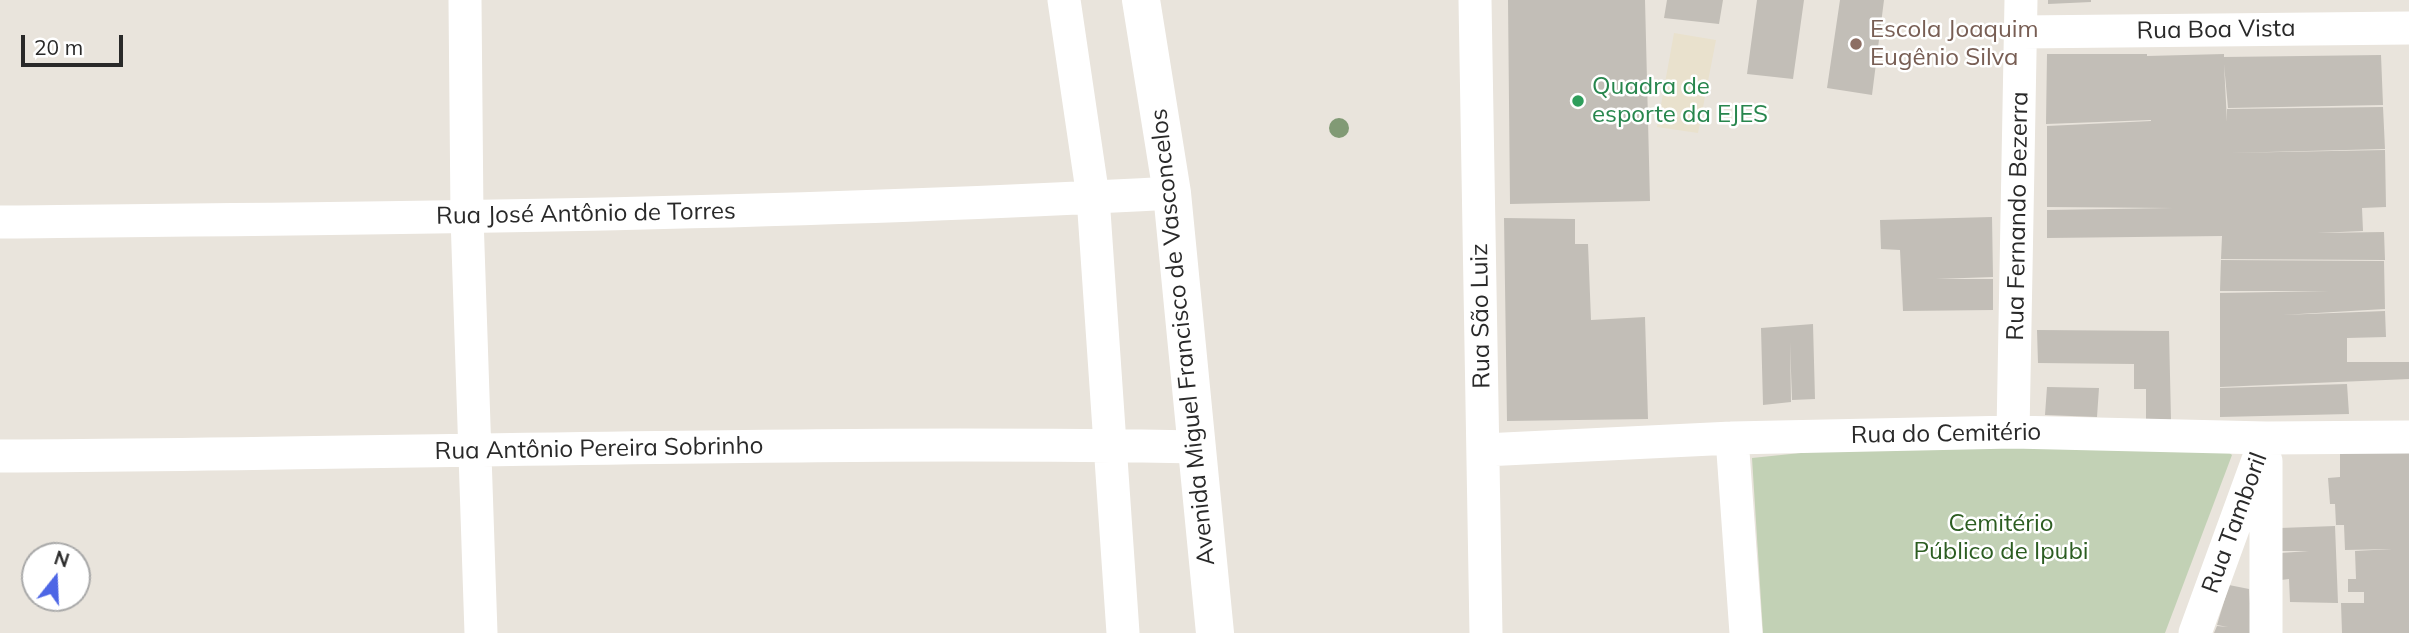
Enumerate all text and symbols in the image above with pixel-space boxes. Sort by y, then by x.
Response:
street label: Rua Boa Vista [2136,14,2296,46]
place label: Escola Joaquim Eugênio Silva [1870,16,2039,72]
scale bar [24,21,126,65]
text: 20 m [34,34,83,60]
marker: Escola Joaquim Eugênio Silva [1848,36,1864,52]
place label: Quadra de esporte da EJES [1592,73,1768,129]
street label: Rua Fernando Bezerra [2001,91,2035,341]
marker: Quadra de esporte da EJES [1570,93,1586,109]
street label: Avenida Miguel Francisco de Vasconcelos [1145,107,1221,567]
street label: Rua José Antônio de Torres [436,197,736,231]
street label: Rua São Luiz [1465,243,1497,389]
street label: Rua do Cemitério [1851,418,2041,450]
street label: Rua Antônio Pereira Sobrinho [434,432,764,466]
street label: Rua Tamboril [2196,449,2274,597]
park label: Cemitério Público de Ipubi [1913,510,2089,566]
north arrow [21,542,91,612]
text: N [51,545,72,573]

